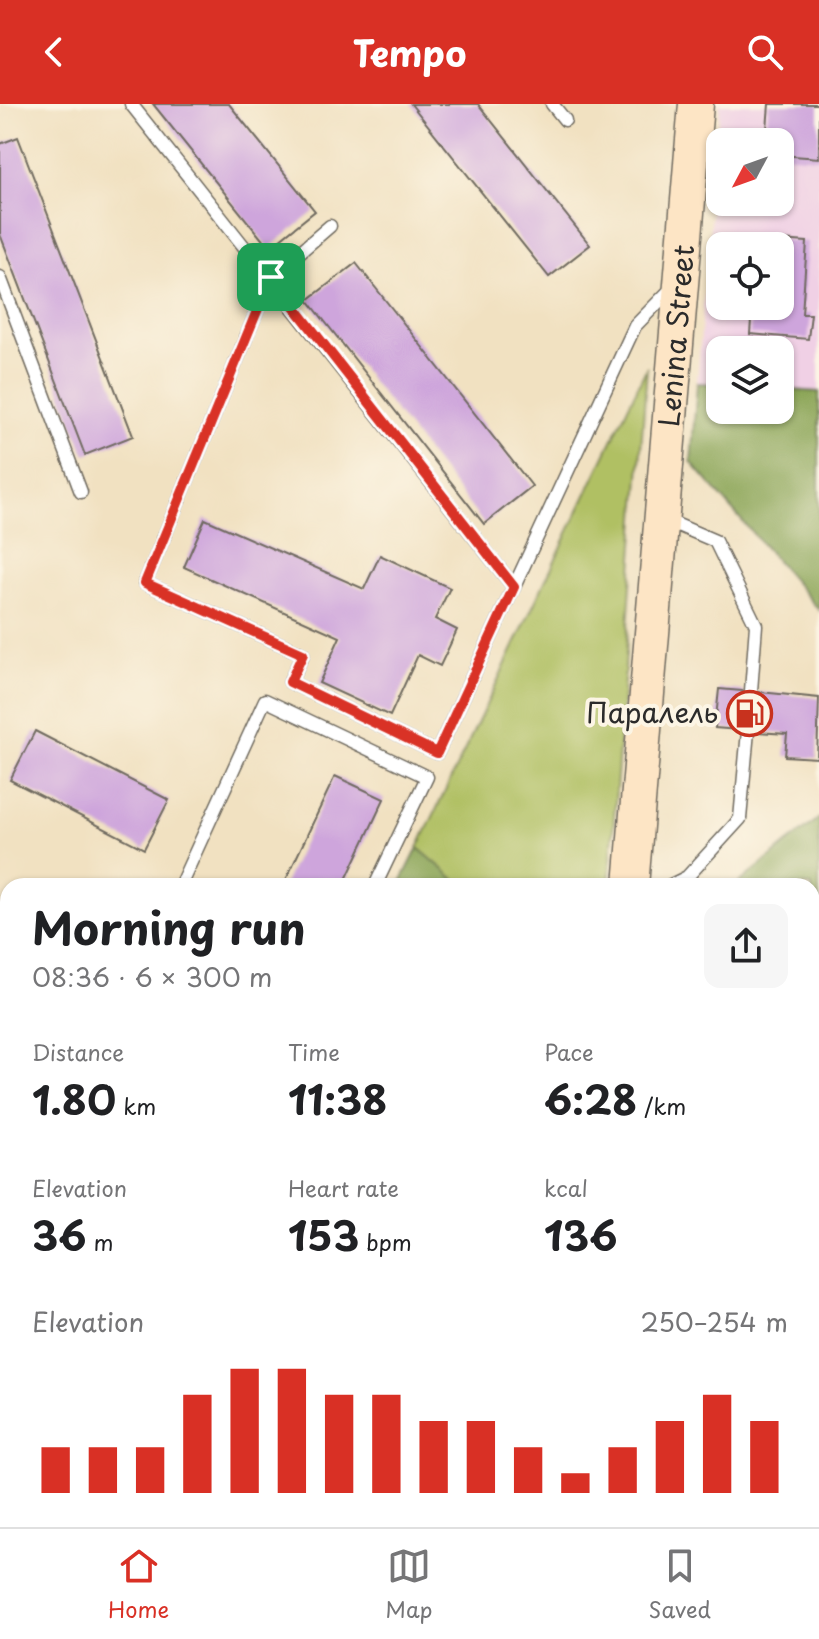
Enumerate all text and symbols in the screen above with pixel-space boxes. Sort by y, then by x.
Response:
text: Tempo [353,25,466,79]
icon: back [32,30,76,74]
icon: search [743,30,787,74]
north arrow [706,128,794,216]
map controls [706,128,794,424]
button: locate [706,232,794,320]
pin [237,243,305,311]
street label: Lenina Street [646,243,704,429]
icon: arrive [249,255,293,299]
button: layers [706,336,794,424]
fuel station icon: Паралель [725,689,773,737]
place label: Паралель [586,690,718,733]
text: Morning run [32,894,306,960]
button: share [704,904,788,988]
text: 08:36 · 6 × 300 m [32,957,272,996]
text: Distance [32,1035,124,1068]
text: Time [288,1035,340,1068]
text: Pace [544,1035,594,1068]
text: 1.80 [32,1068,116,1129]
text: 11:38 [288,1068,387,1129]
text: 6:28 [544,1068,637,1129]
text: km [116,1089,156,1122]
text: /km [637,1089,686,1122]
text: Elevation [32,1171,127,1204]
text: Heart rate [288,1171,399,1204]
text: kcal [544,1171,588,1204]
text: 36 [32,1204,86,1265]
text: 153 [288,1204,359,1265]
text: 136 [544,1204,617,1265]
text: m [86,1225,114,1258]
text: bpm [359,1225,412,1258]
text: Elevation [32,1302,144,1341]
text: 250–254 m [640,1302,788,1341]
tab: Home [108,1544,169,1625]
tab: Map [385,1544,432,1625]
tab: Saved [648,1544,711,1625]

